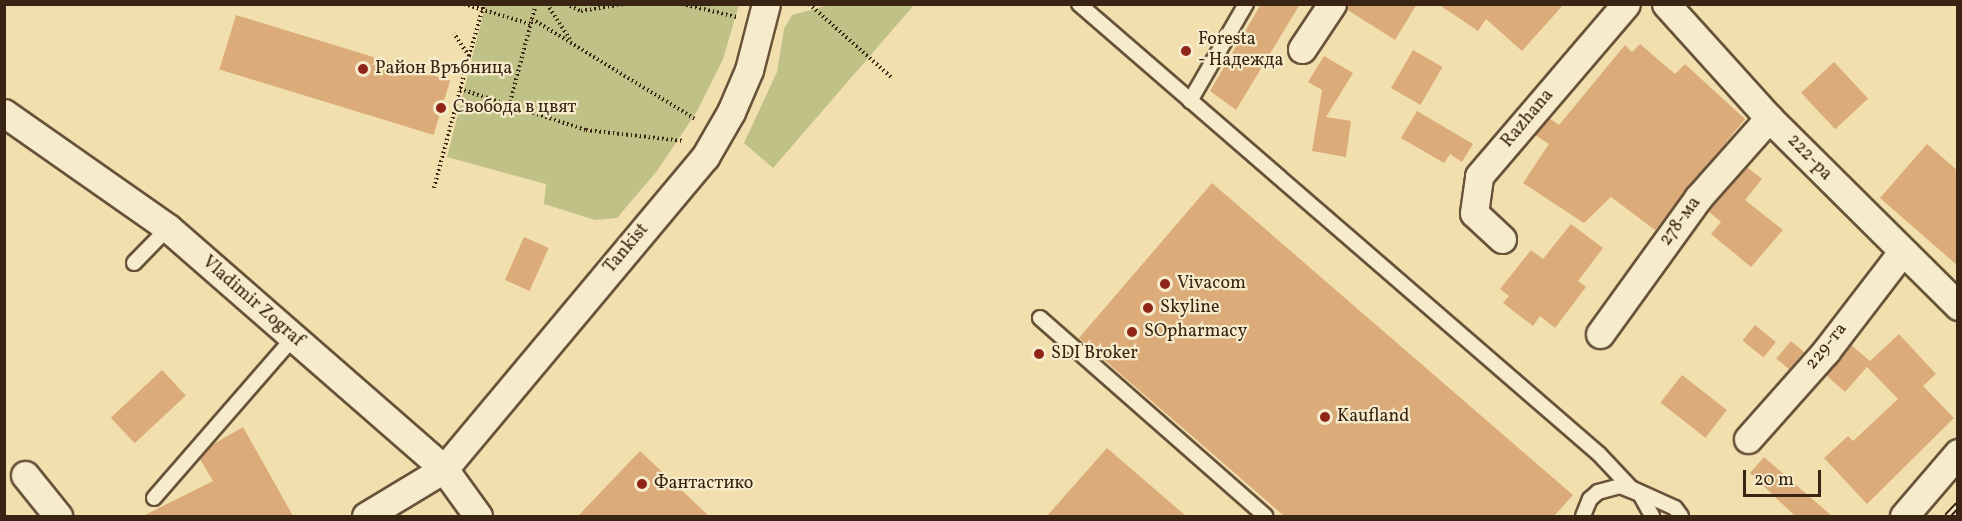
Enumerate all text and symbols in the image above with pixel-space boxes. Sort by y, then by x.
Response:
place label: Foresta - Надежда [1198,30,1284,72]
marker: Foresta - Надежда [1179,44,1193,58]
place label: Район Връбница [375,58,512,80]
marker: Район Връбница [356,62,370,76]
street label: Razhana [1497,85,1559,153]
place label: Свобода в цвят [453,97,576,119]
marker: Свобода в цвят [434,101,448,115]
street label: 222-ра [1782,130,1836,186]
street label: 278-ма [1656,193,1706,251]
street label: Tankist [600,220,654,278]
street label: Vladimir Zograf [197,252,307,352]
place label: Vivacom [1177,273,1246,295]
marker: Vivacom [1158,277,1172,291]
place label: Skyline [1160,297,1220,319]
marker: Skyline [1141,301,1155,315]
street label: 229-та [1802,319,1852,375]
place label: SOpharmacy [1144,321,1247,343]
marker: SOpharmacy [1125,325,1139,339]
place label: SDI Broker [1051,343,1138,365]
marker: SDI Broker [1032,347,1046,361]
place label: Kaufland [1337,406,1409,428]
marker: Kaufland [1318,410,1332,424]
scale bar [1746,458,1824,496]
text: 20 m [1754,468,1794,493]
place label: Фантастико [654,473,753,495]
marker: Фантастико [635,477,649,491]

